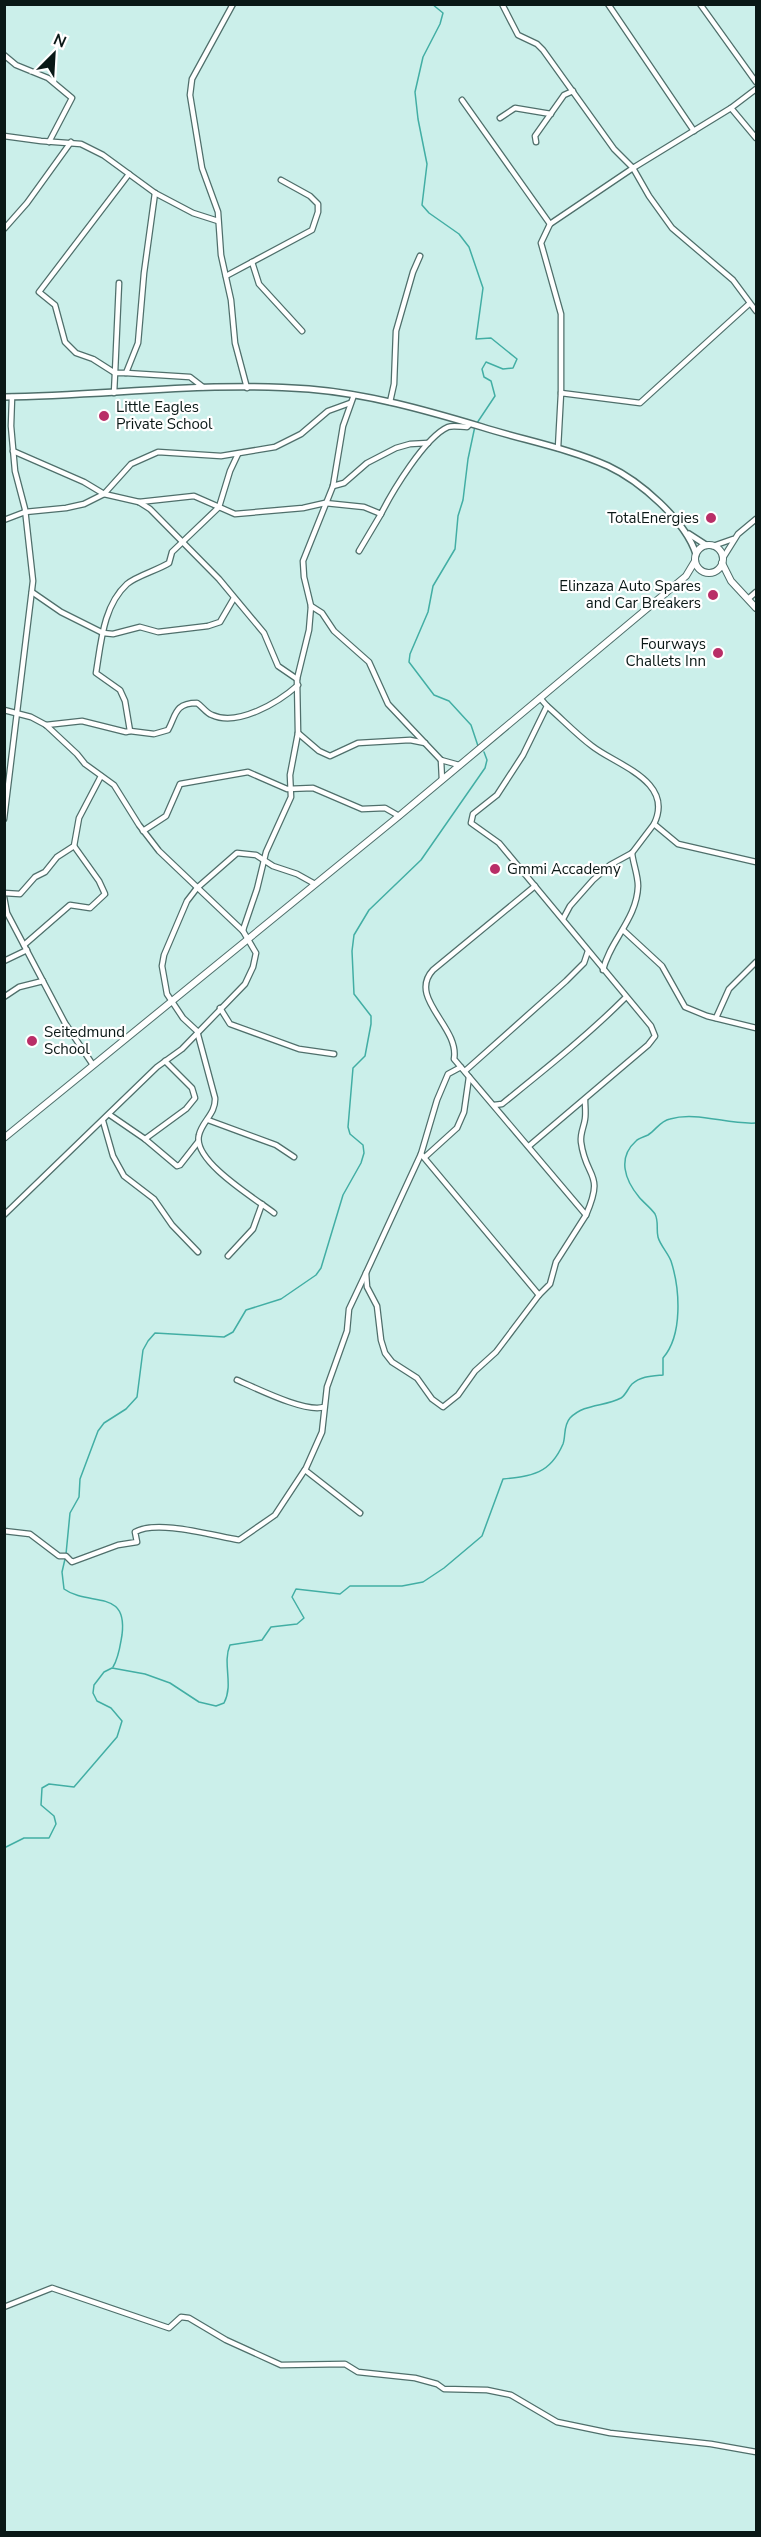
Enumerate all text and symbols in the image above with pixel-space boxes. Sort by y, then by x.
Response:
north arrow [24,24,84,84]
text: N [50,29,70,54]
place label: Little Eagles Private School [116,397,213,434]
marker: Little Eagles Private School [97,409,111,423]
place label: TotalEnergies [607,508,699,528]
marker: TotalEnergies [704,511,718,525]
place label: Elinzaza Auto Spares and Car Breakers [559,576,701,613]
marker: Elinzaza Auto Spares and Car Breakers [706,588,720,602]
place label: Fourways Challets Inn [625,634,706,671]
marker: Fourways Challets Inn [711,646,725,660]
place label: Gmmi Accademy [507,859,621,879]
marker: Gmmi Accademy [488,862,502,876]
place label: Seitedmund School [44,1022,125,1059]
marker: Seitedmund School [25,1034,39,1048]

